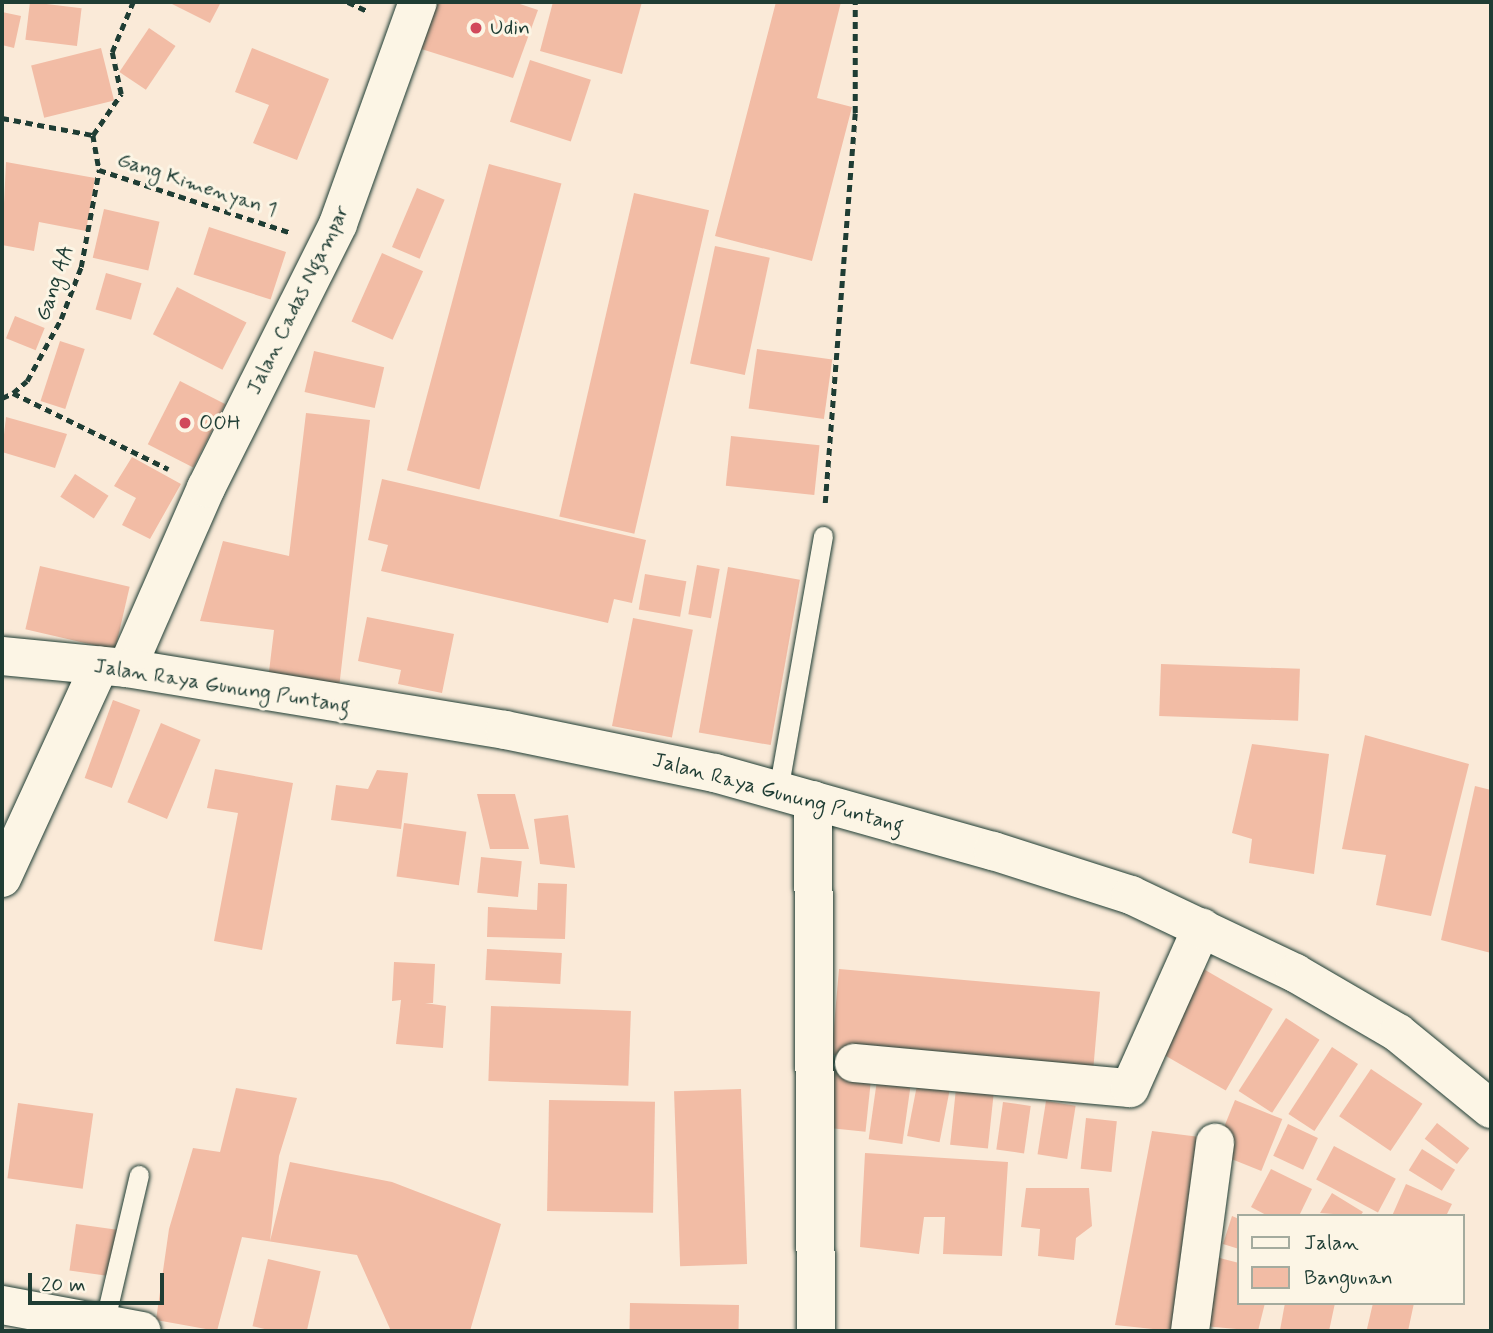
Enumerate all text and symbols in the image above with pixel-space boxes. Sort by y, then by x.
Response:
place label: Udin [490,15,530,41]
marker: Udin [468,20,484,36]
street label: Gang Kimenyan 1 [114,147,280,223]
street label: Jalan Cadas Ngampar [242,202,354,398]
street label: Gang AA [30,242,80,324]
place label: OOH [199,410,241,436]
marker: OOH [177,415,193,431]
street label: Jalan Raya Gunung Puntang [92,653,352,719]
street label: Jalan Raya Gunung Puntang [650,747,906,839]
legend [1238,1214,1465,1305]
text: Jalan [1304,1229,1359,1257]
scale bar [32,1260,168,1304]
text: Bangunan [1304,1264,1393,1292]
text: 20 m [41,1271,86,1299]

